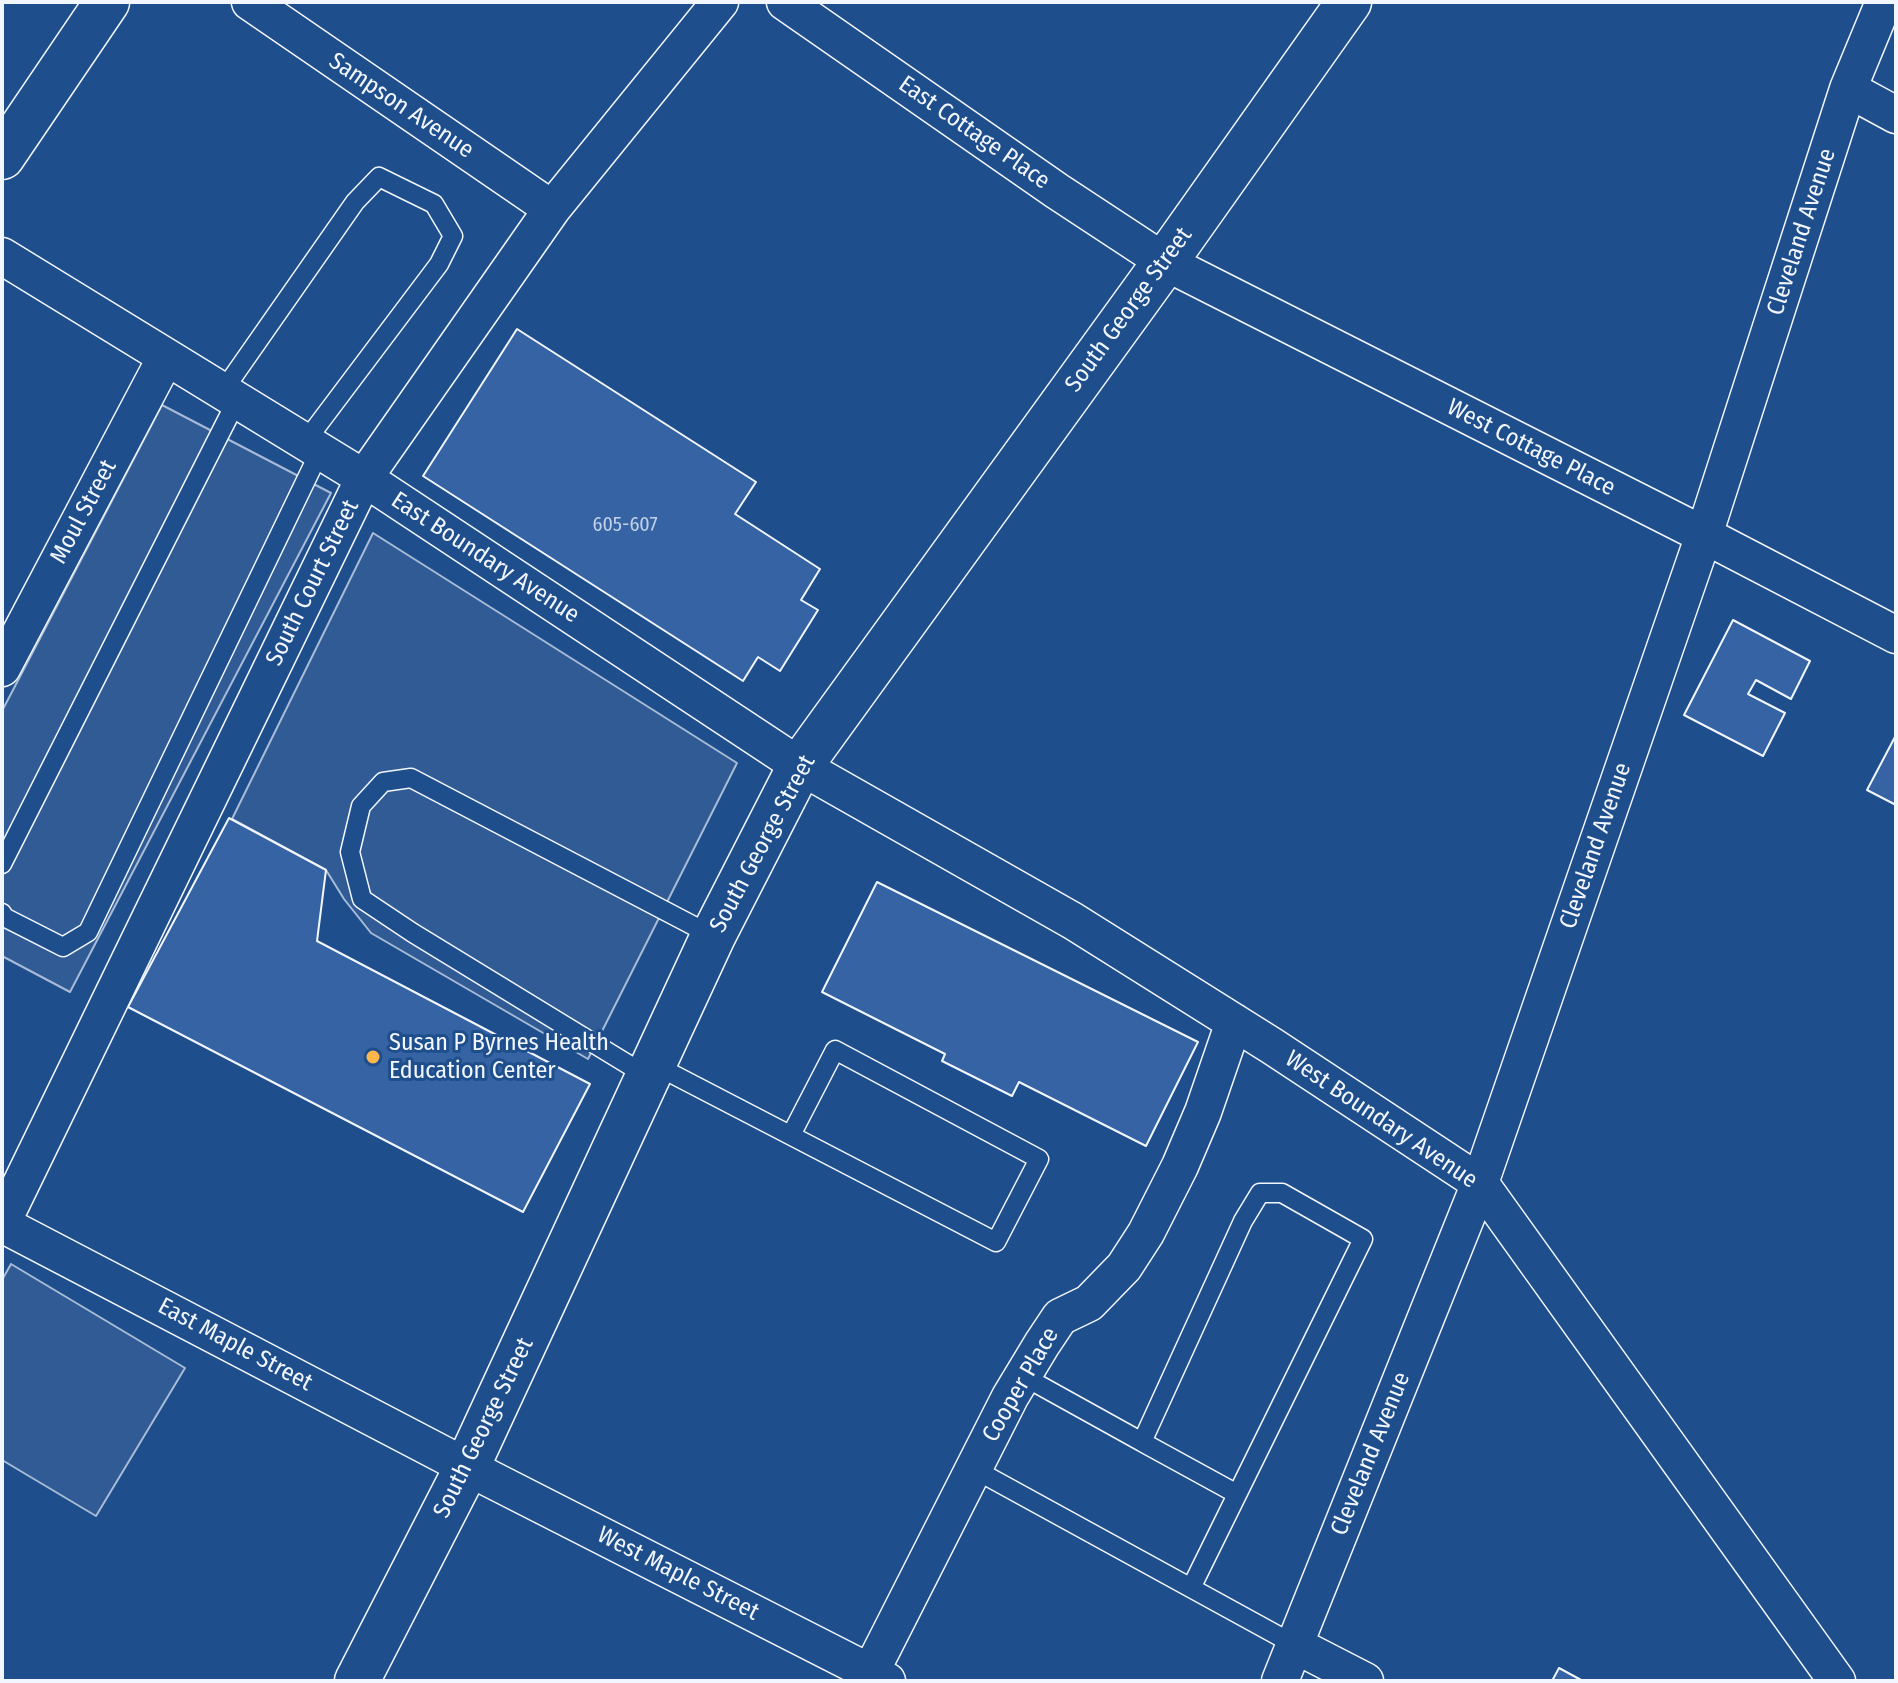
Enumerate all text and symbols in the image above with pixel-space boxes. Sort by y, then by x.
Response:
street label: Sampson Avenue [323,47,479,165]
street label: East Cottage Place [893,70,1055,196]
street label: Cleveland Avenue [1761,145,1843,319]
street label: South George Street [1059,222,1199,398]
street label: West Cottage Place [1442,393,1620,503]
street label: Moul Street [45,455,123,569]
street label: East Boundary Avenue [385,486,585,630]
street label: South Court Street [260,495,366,671]
house number: 605-607 [593,513,657,537]
street label: South George Street [704,750,822,938]
street label: Cleveland Avenue [1554,759,1638,933]
place label: Susan P Byrnes Health Education Center [389,1029,609,1085]
street label: West Boundary Avenue [1279,1045,1483,1195]
marker: Susan P Byrnes Health Education Center [364,1048,382,1066]
street label: East Maple Street [153,1292,317,1398]
street label: Cooper Place [977,1323,1065,1447]
street label: South George Street [428,1333,540,1523]
street label: Cleveland Avenue [1325,1368,1417,1540]
street label: West Maple Street [592,1521,764,1627]

